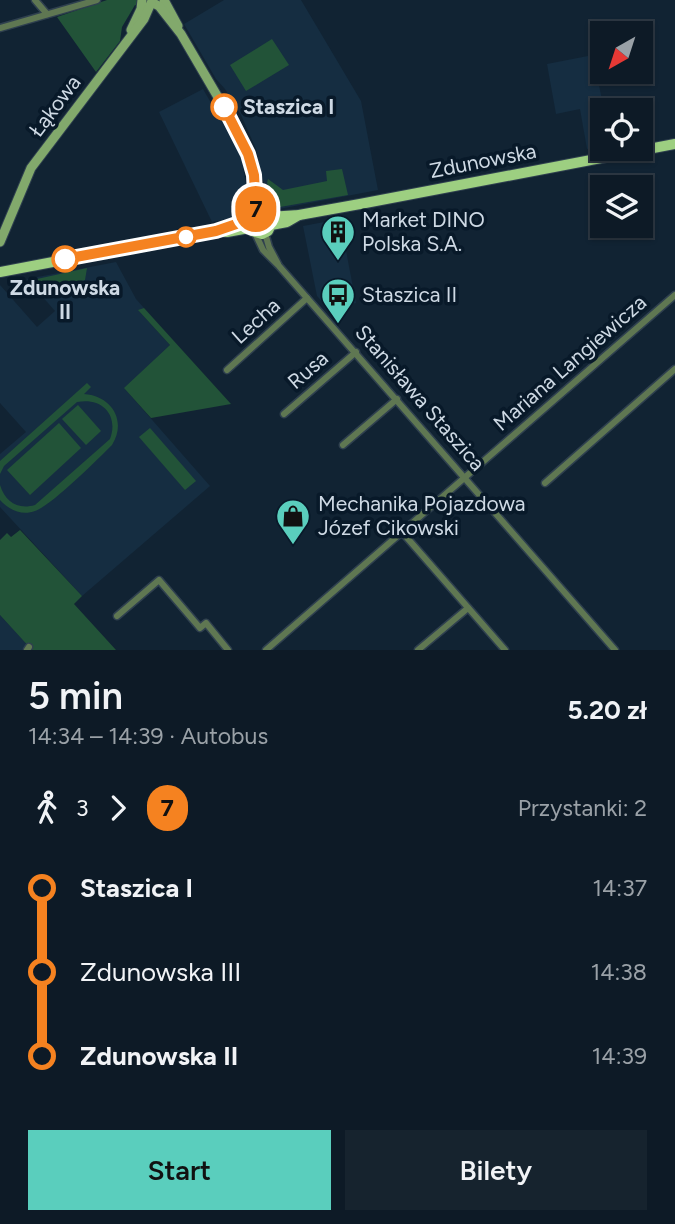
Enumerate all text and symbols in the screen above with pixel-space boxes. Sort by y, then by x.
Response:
north arrow [590,21,653,84]
map controls [590,21,653,238]
street label: Łąkowa [23,70,86,141]
marker: Staszica I [211,94,237,120]
place label: Staszica I [243,94,334,119]
button: locate [590,98,653,161]
street label: Zdunowska [427,138,538,183]
button: layers [590,175,653,238]
line badge: 7 [233,186,279,232]
text: 7 [249,194,263,223]
place label: Market DINO Polska S.A. [362,207,485,256]
building icon: Market DINO Polska S.A. [319,213,357,262]
unlabelled marker [176,227,196,247]
marker: Zdunowska II [52,246,78,272]
place label: Zdunowska II [10,275,120,324]
bus stop icon: Staszica II [319,276,357,325]
place label: Staszica II [362,282,457,307]
street label: Mariana Langiewicza [488,289,651,436]
street label: Lecha [226,293,285,349]
street label: Stanisława Staszica [350,320,490,476]
street label: Rusa [282,345,333,394]
place label: Mechanika Pojazdowa Józef Cikowski [318,491,525,540]
shop icon: Mechanika Pojazdowa Józef Cikowski [274,497,312,546]
text: 5 min [28,673,123,719]
text: 5.20 zł [568,694,647,726]
text: 14:34 – 14:39 · Autobus [28,722,268,750]
icon: walk [28,789,66,827]
icon: forward [99,789,137,827]
text: 7 [161,793,174,822]
text: 3 [76,794,89,822]
text: Przystanki: 2 [518,794,647,822]
text: Staszica I [80,872,193,904]
text: 14:37 [593,874,647,902]
text: Zdunowska III [80,956,241,988]
text: 14:38 [591,958,647,986]
text: Zdunowska II [80,1040,238,1072]
text: 14:39 [592,1042,647,1070]
button: Start [28,1130,331,1210]
button: Bilety [345,1130,647,1210]

